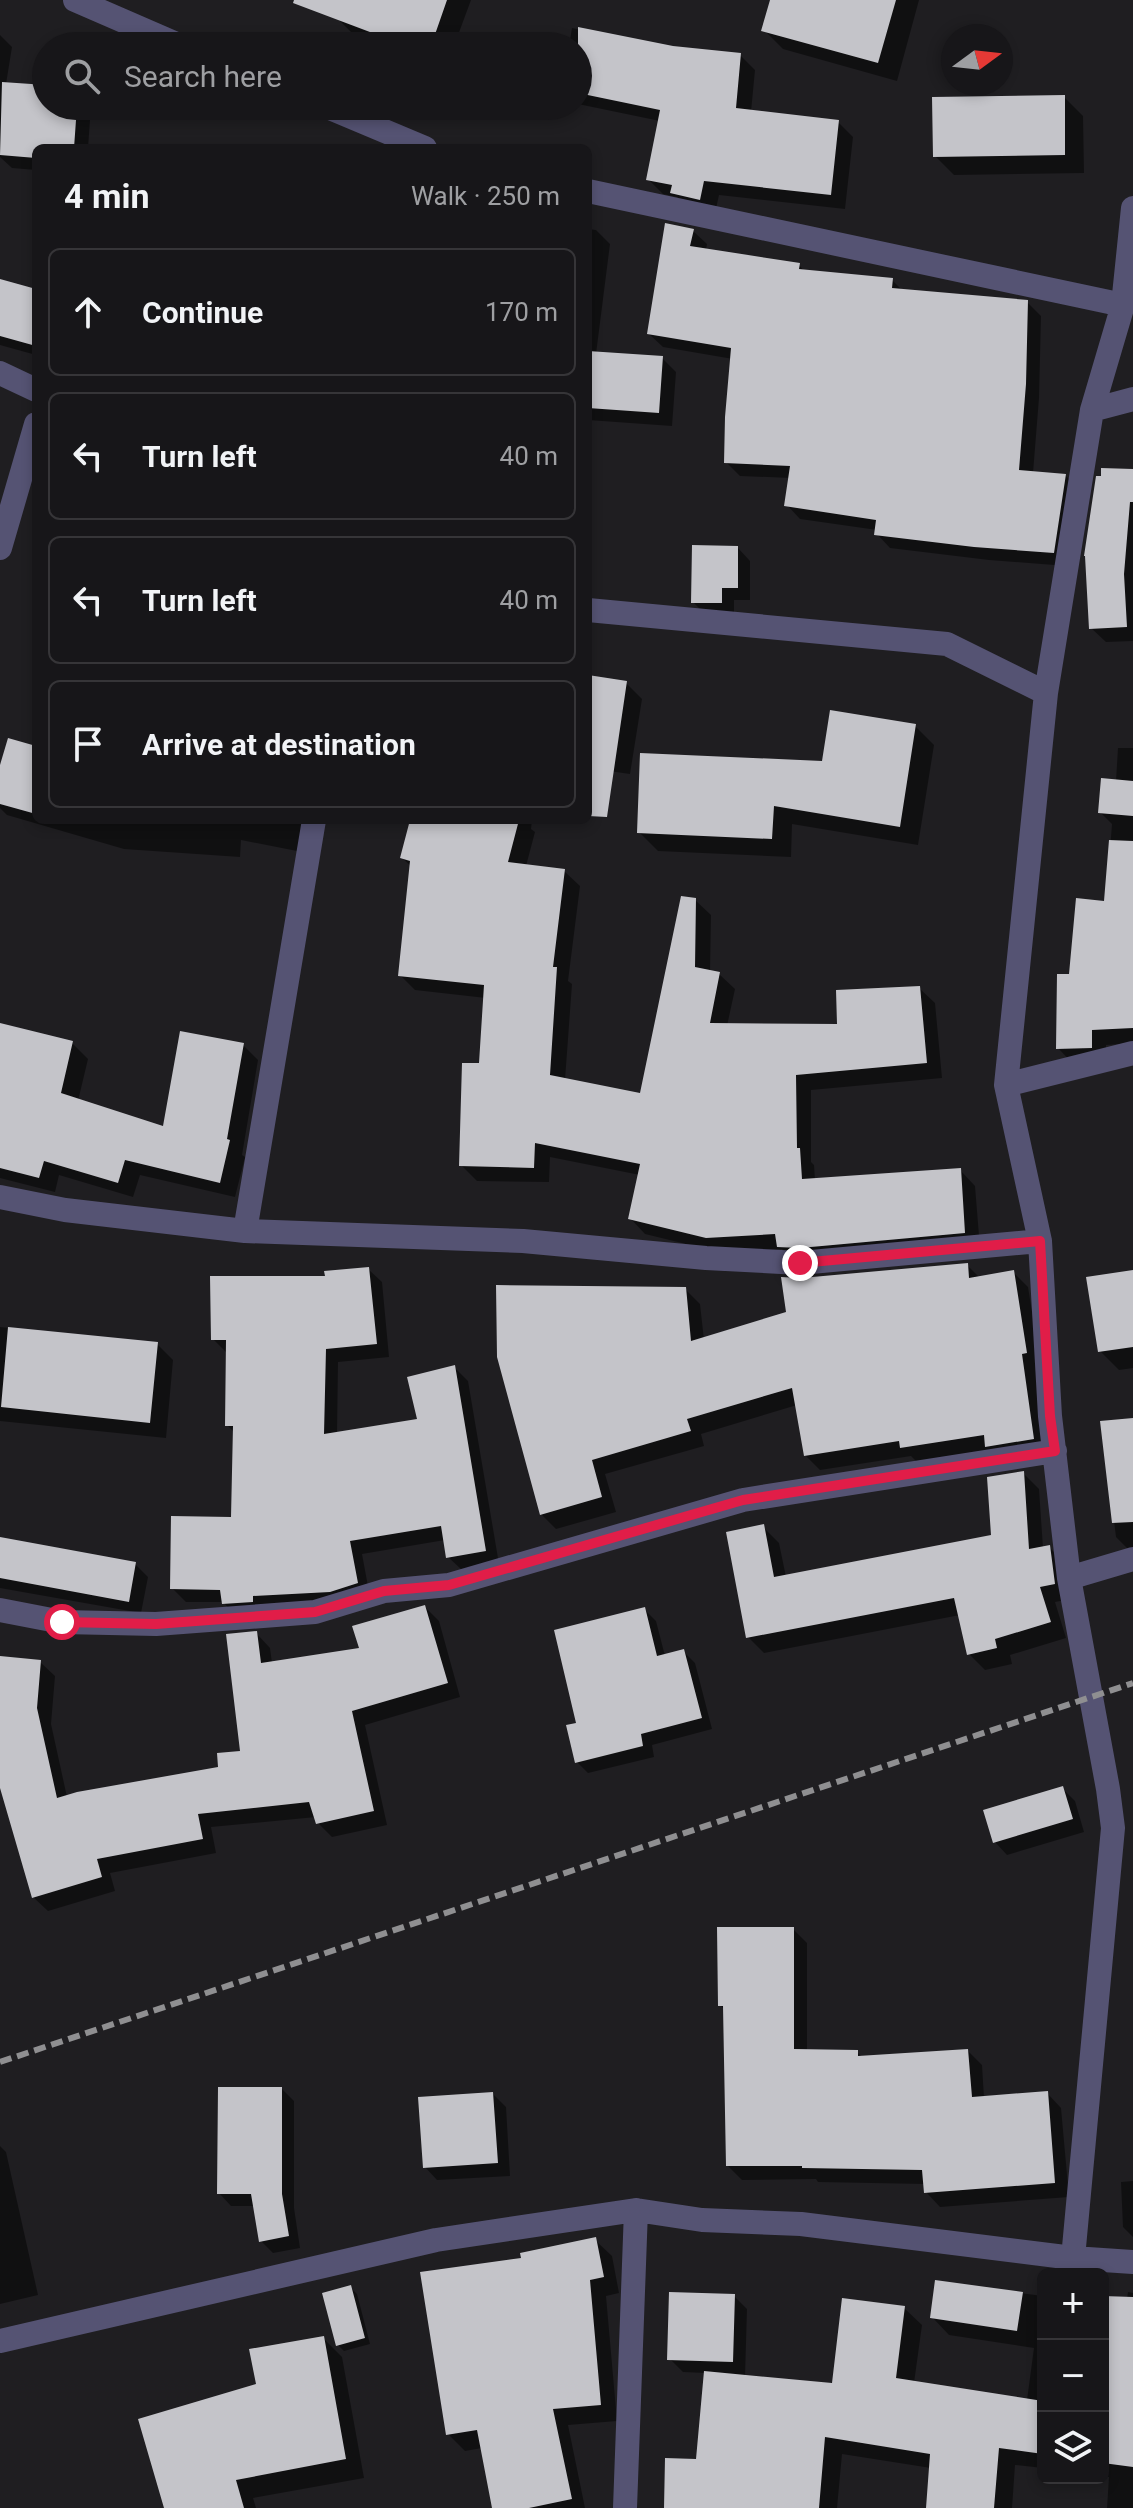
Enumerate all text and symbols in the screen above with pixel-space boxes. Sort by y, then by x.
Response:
north arrow [941,24,1013,96]
search box [32,32,592,120]
icon: search [60,54,104,98]
text: Search here [124,59,282,94]
text: 4 min [64,176,149,216]
text: Walk · 250 m [411,181,560,211]
icon: ahead [66,290,110,334]
text: Continue [142,295,263,330]
text: 170 m [485,297,558,327]
icon: left [66,434,110,478]
text: Turn left [142,439,257,474]
text: 40 m [500,441,558,471]
icon: left [66,578,110,622]
text: Turn left [142,583,257,618]
text: 40 m [500,585,558,615]
icon: arrive [66,722,110,766]
text: Arrive at destination [142,727,416,762]
route end [782,1245,818,1281]
route start [44,1604,80,1640]
map controls [1037,2268,1109,2484]
button: + [1037,2268,1109,2340]
button: − [1037,2340,1109,2412]
button: layers [1037,2412,1109,2484]

